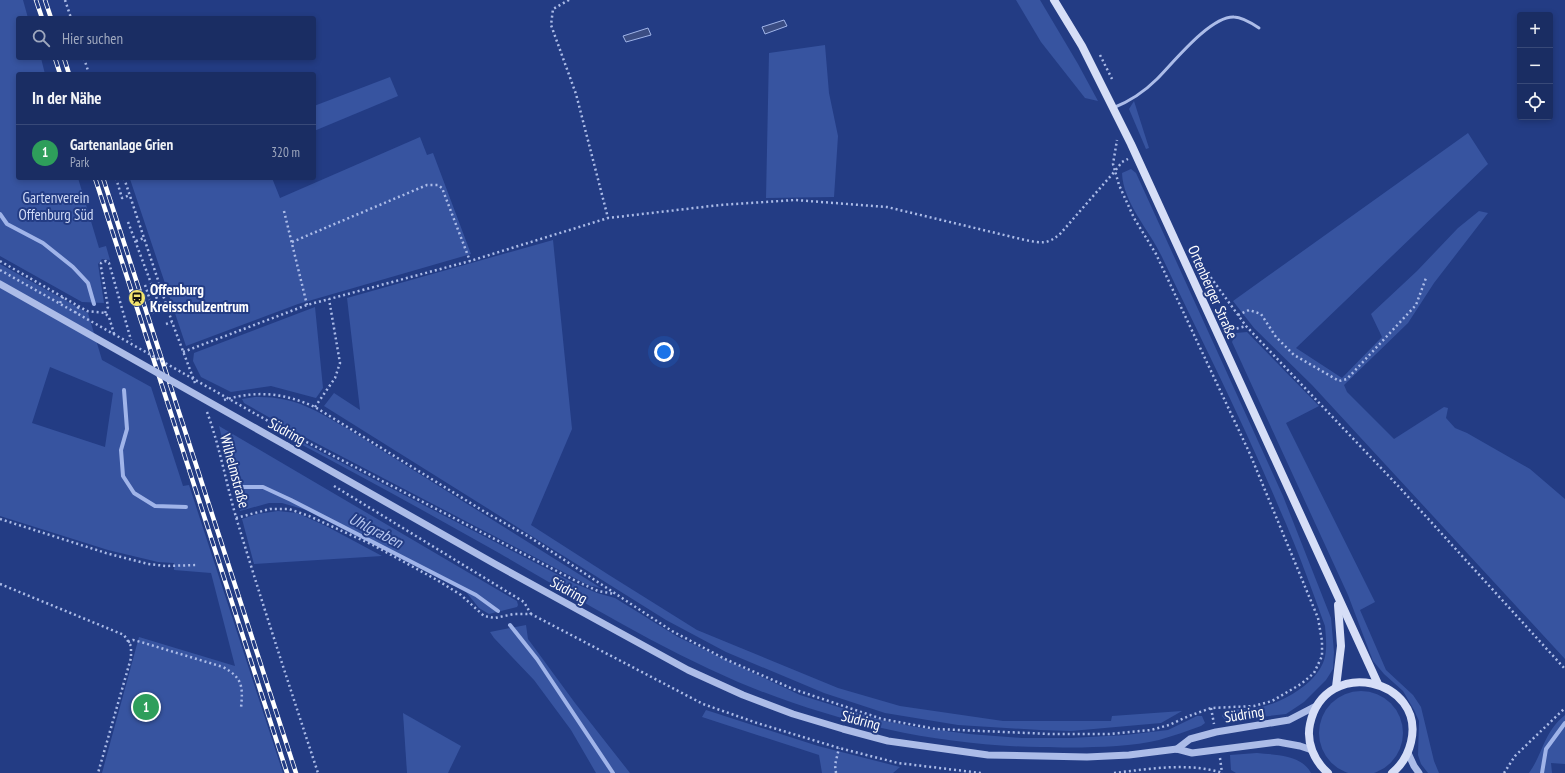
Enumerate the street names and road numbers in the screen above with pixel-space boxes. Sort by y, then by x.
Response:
street label: Ortenberger Straße [1184,242,1242,342]
street label: Südring [265,413,309,449]
street label: Wilhelmstraße [216,432,254,510]
street label: Südring [547,572,591,608]
street label: Südring [1223,701,1265,727]
street label: Südring [839,706,883,734]

